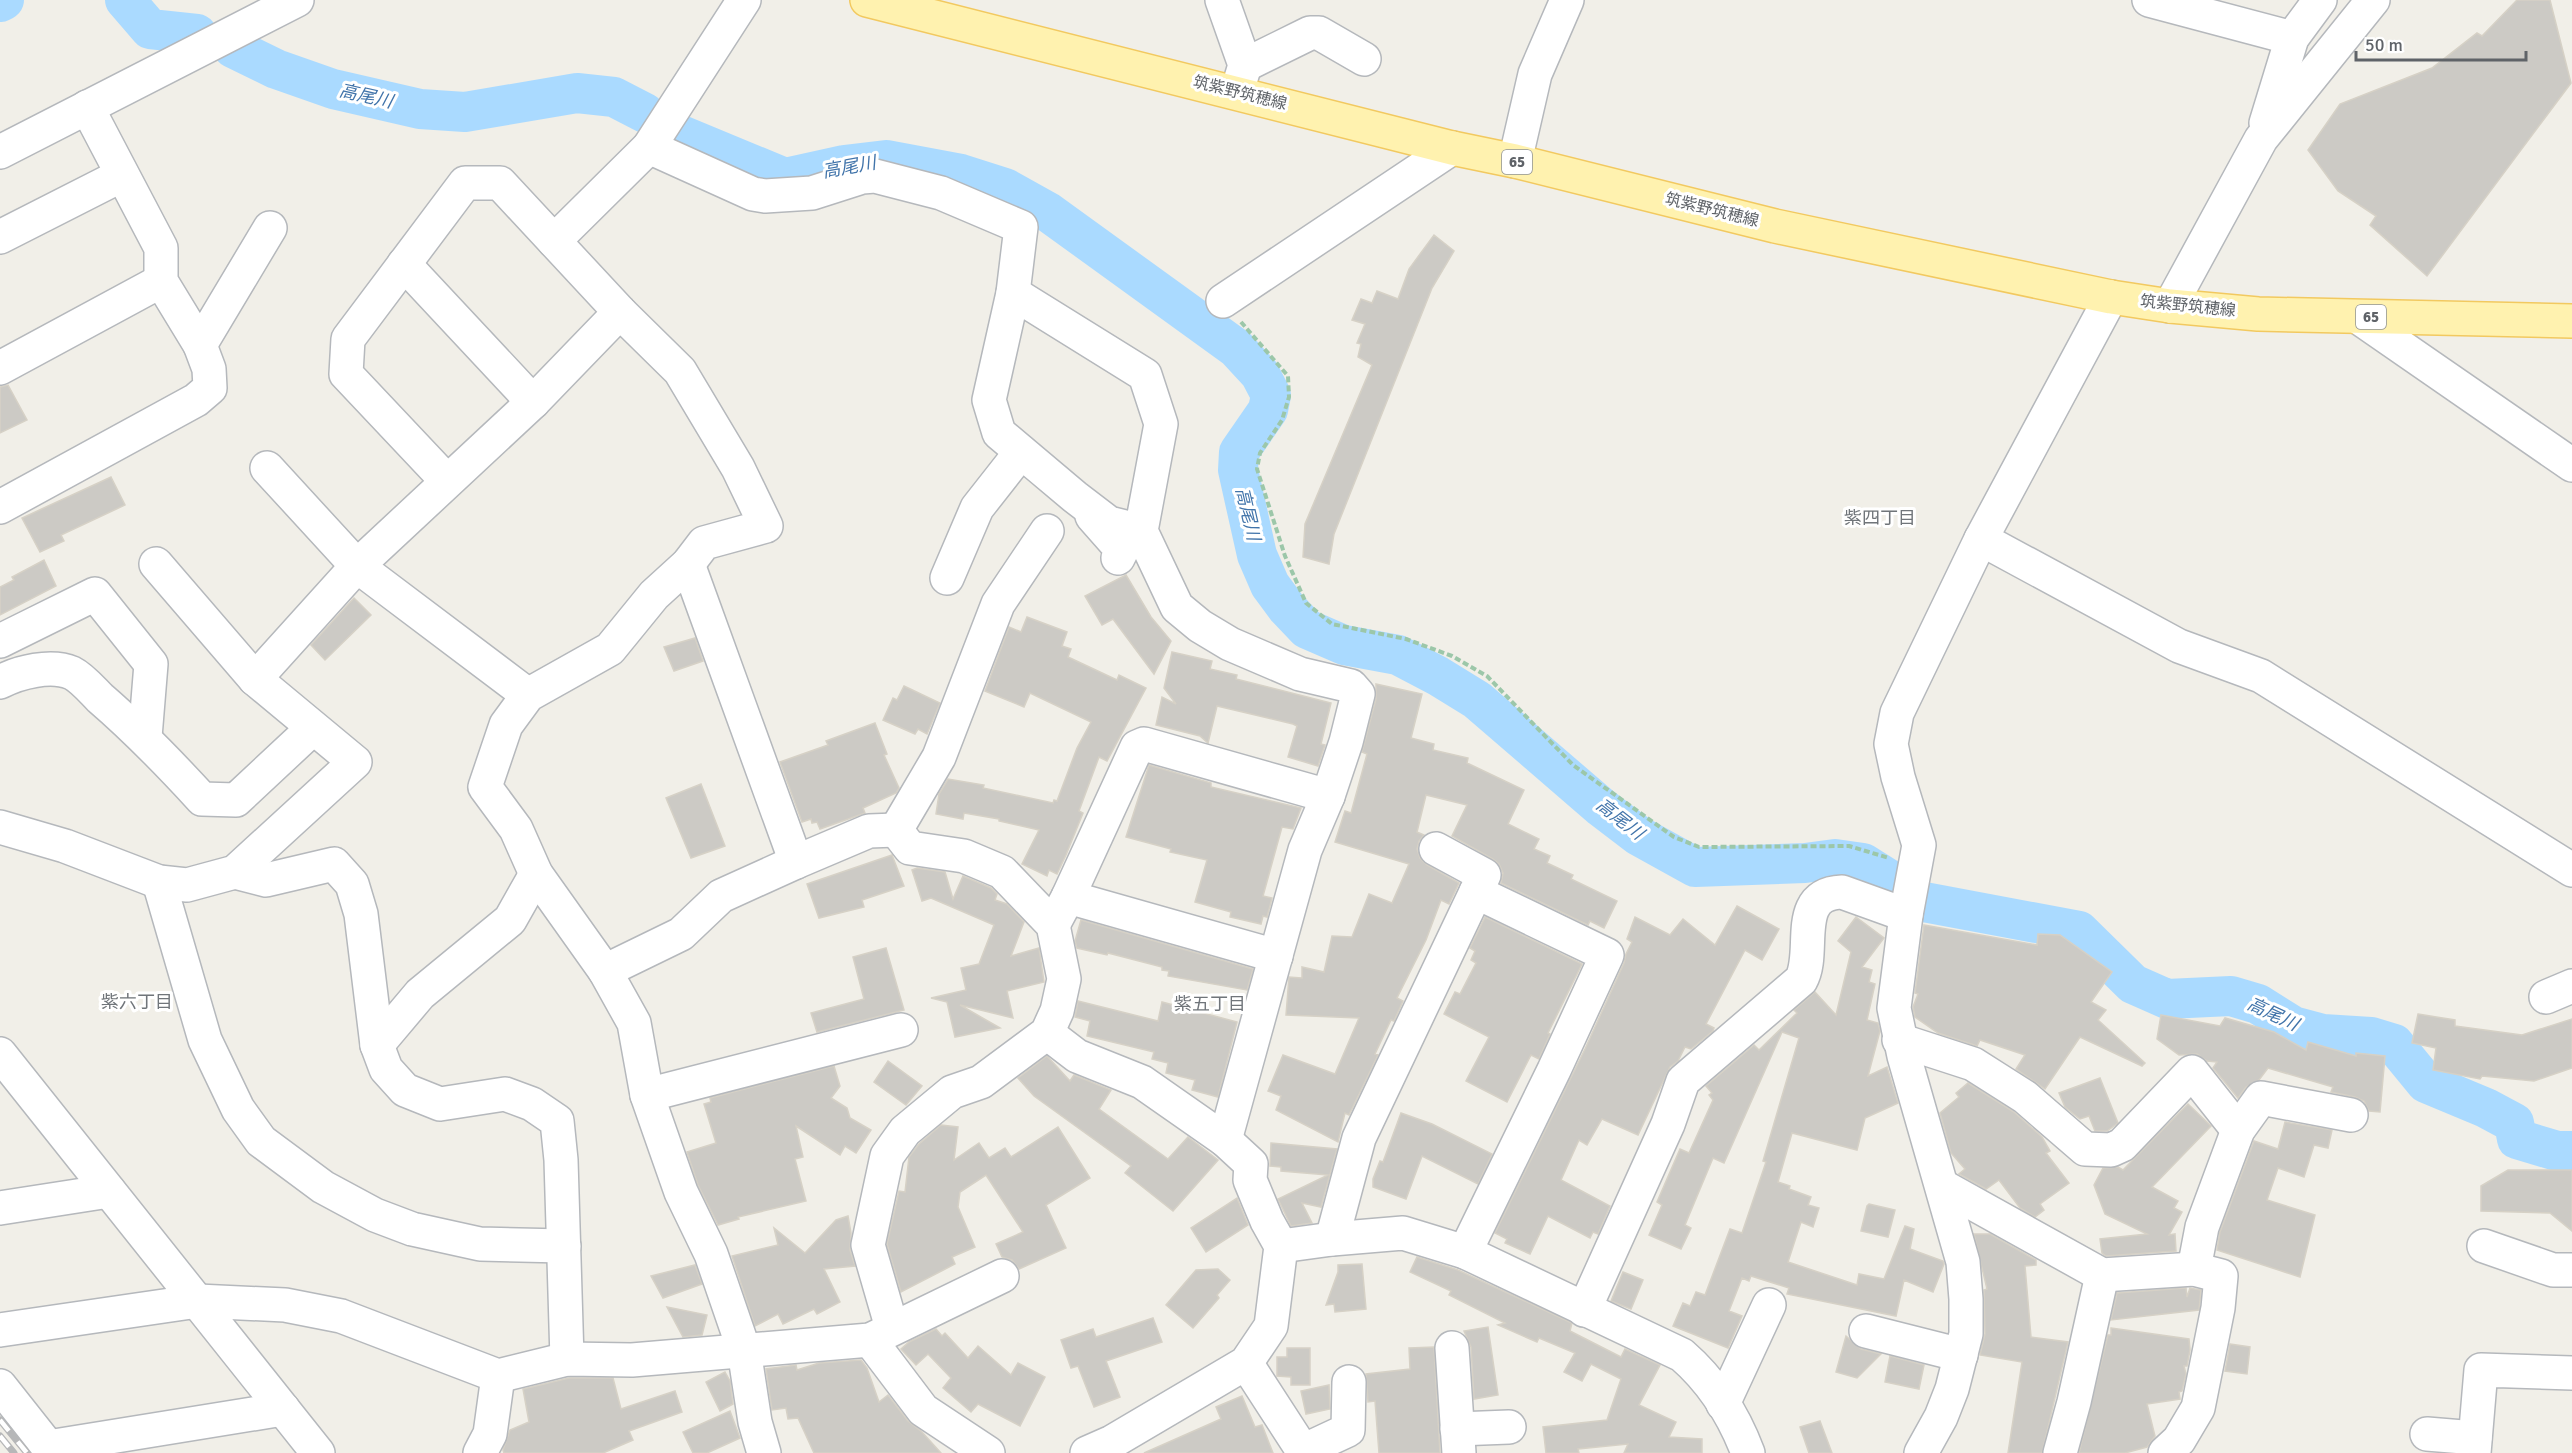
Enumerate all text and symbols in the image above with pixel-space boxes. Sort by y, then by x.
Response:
scale bar [2356,24,2526,62]
text: 50 m [2365,34,2403,56]
street label: 筑紫野筑穂線 [1191,72,1289,114]
water label: 高尾川 [337,79,397,113]
road number: 65 [1502,150,1532,174]
water label: 高尾川 [821,151,879,183]
street label: 筑紫野筑穂線 [1663,189,1761,231]
street label: 筑紫野筑穂線 [2139,291,2237,321]
road number: 65 [2356,305,2386,329]
water label: 高尾川 [1231,485,1265,545]
district label: 紫四丁目 [1844,507,1916,529]
water label: 高尾川 [1592,794,1650,846]
district label: 紫六丁目 [101,991,173,1013]
district label: 紫五丁目 [1174,993,1246,1015]
water label: 高尾川 [2244,993,2304,1036]

